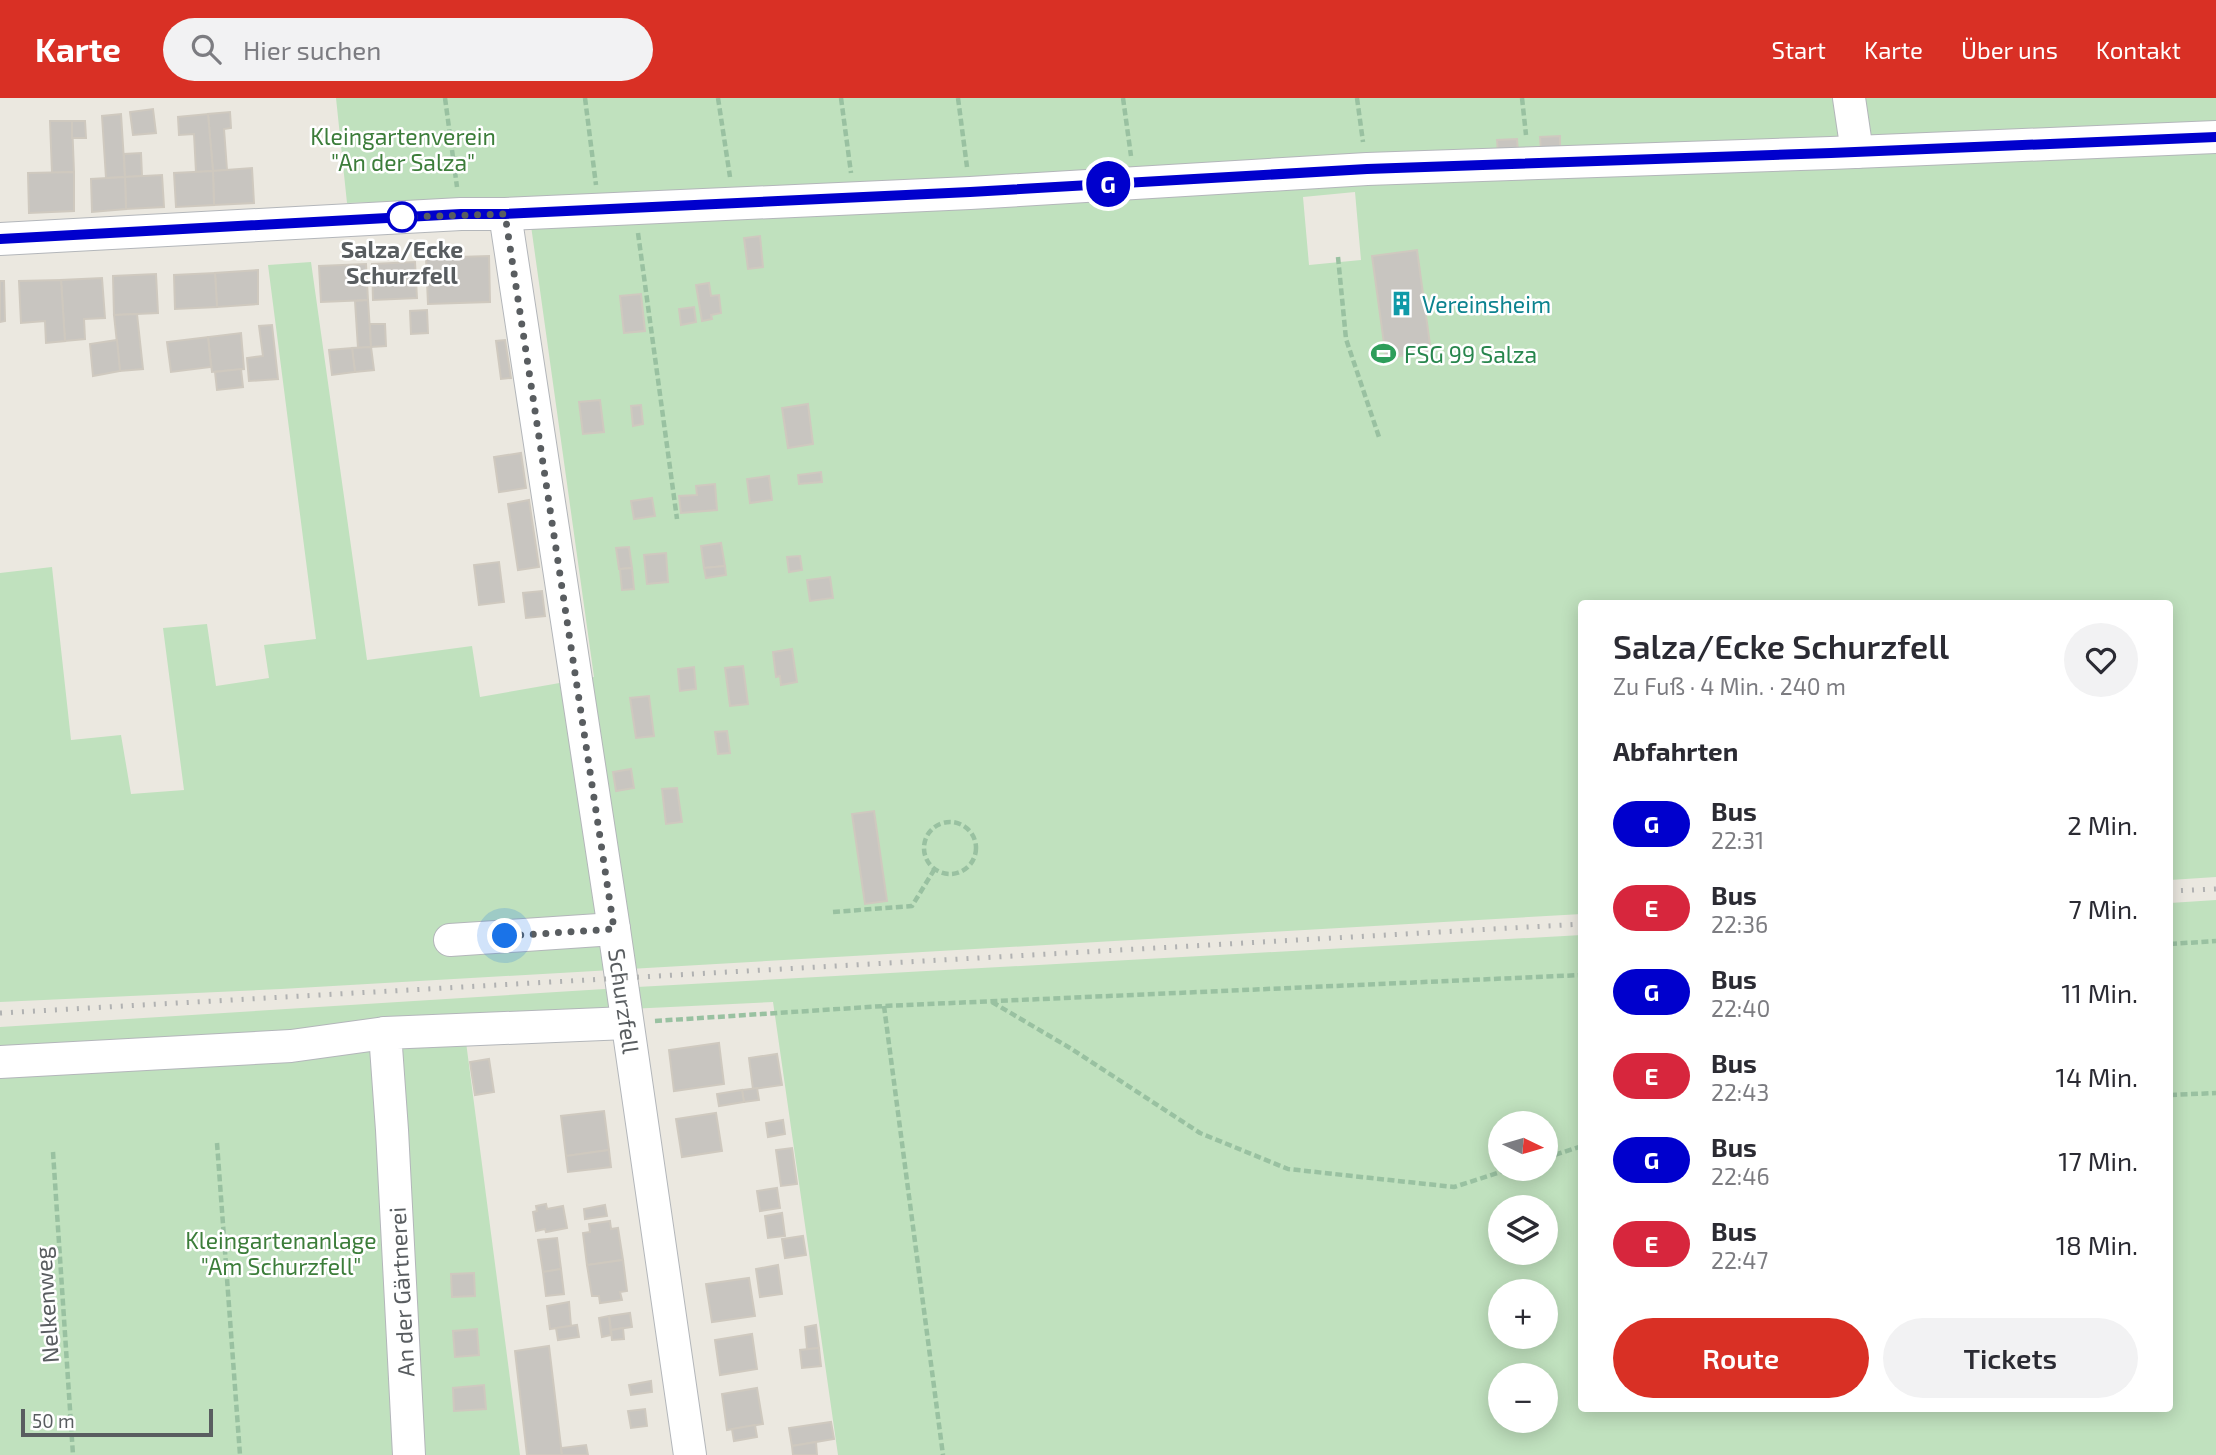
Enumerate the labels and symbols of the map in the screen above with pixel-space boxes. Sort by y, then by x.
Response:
park label: Kleingartenverein "An der Salza" [310,122,496,176]
line badge: G [1085,161,1131,207]
marker: Salza/Ecke Schurzfell [387,202,417,232]
place label: Salza/Ecke Schurzfell [341,235,463,289]
building icon: Vereinsheim [1388,290,1416,318]
place label: Vereinsheim [1422,290,1551,318]
sports icon: FSG 99 Salza [1370,340,1398,368]
place label: FSG 99 Salza [1404,340,1537,368]
your location [487,918,522,953]
street label: Schurzfell [603,946,646,1056]
north arrow [1488,1111,1558,1181]
street label: An der Gärtnerei [383,1206,419,1378]
park label: Kleingartenanlage "Am Schurzfell" [185,1226,377,1280]
street label: Nelkenweg [28,1246,64,1364]
scale bar [21,1406,214,1438]

